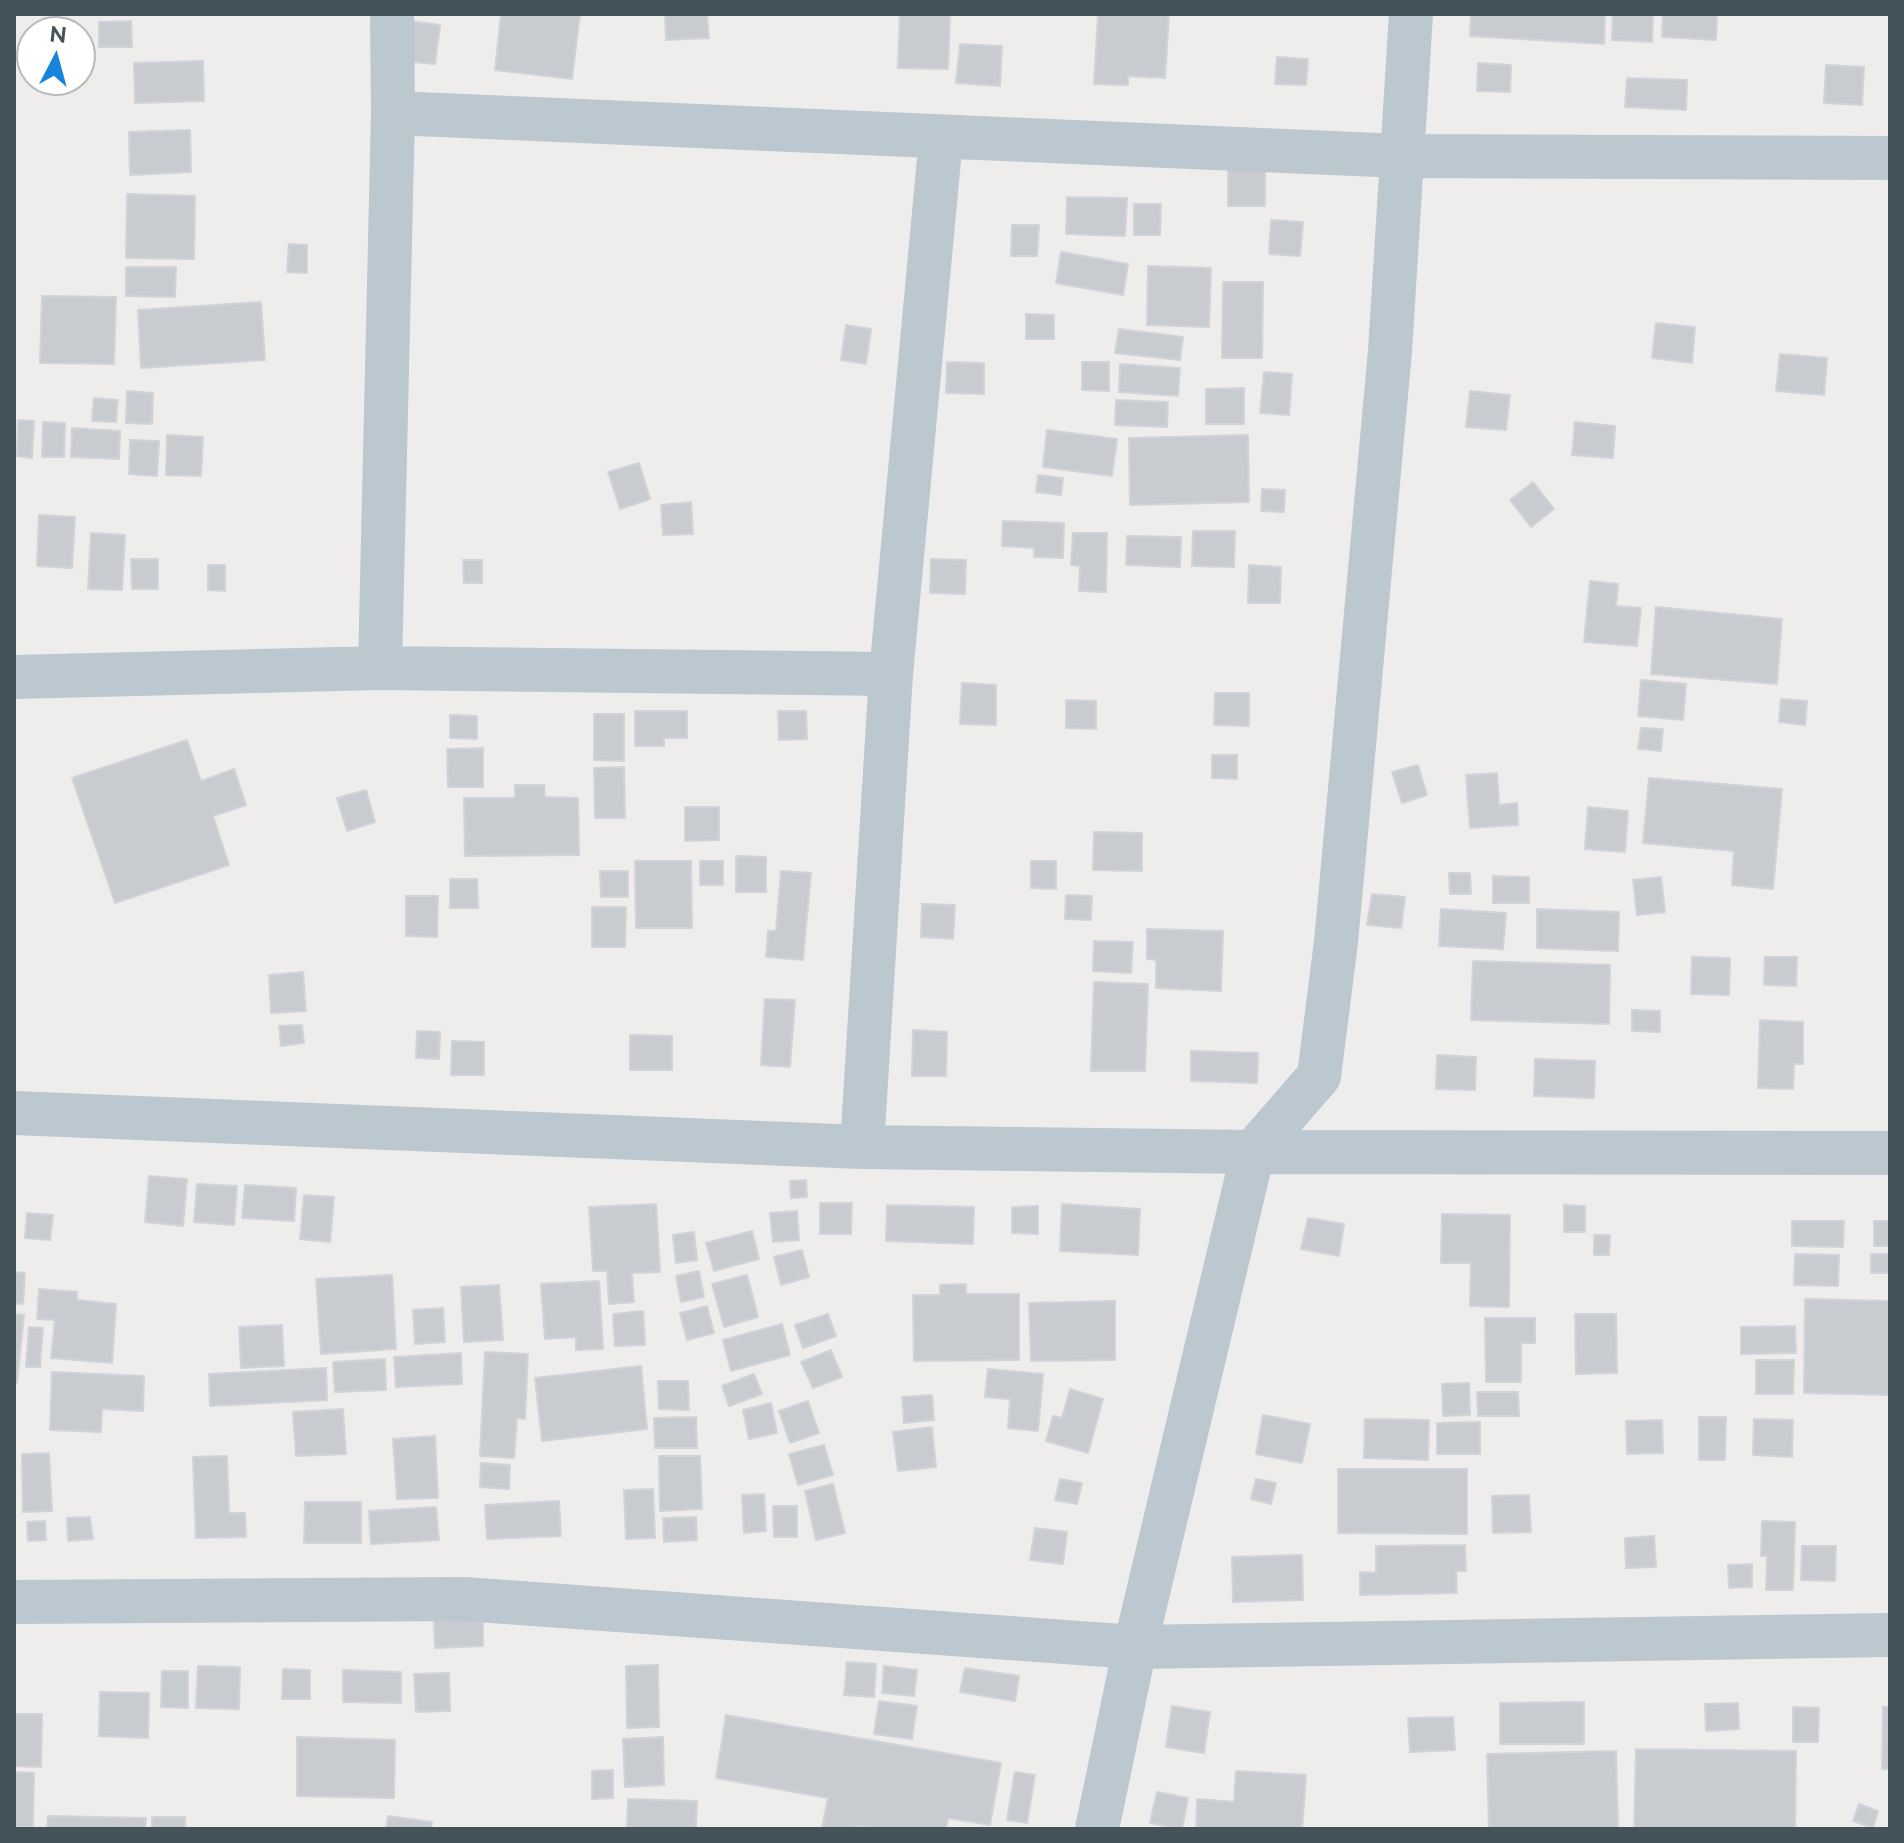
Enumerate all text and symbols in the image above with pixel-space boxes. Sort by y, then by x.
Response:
north arrow [16,16,96,96]
text: N [49,20,68,48]

